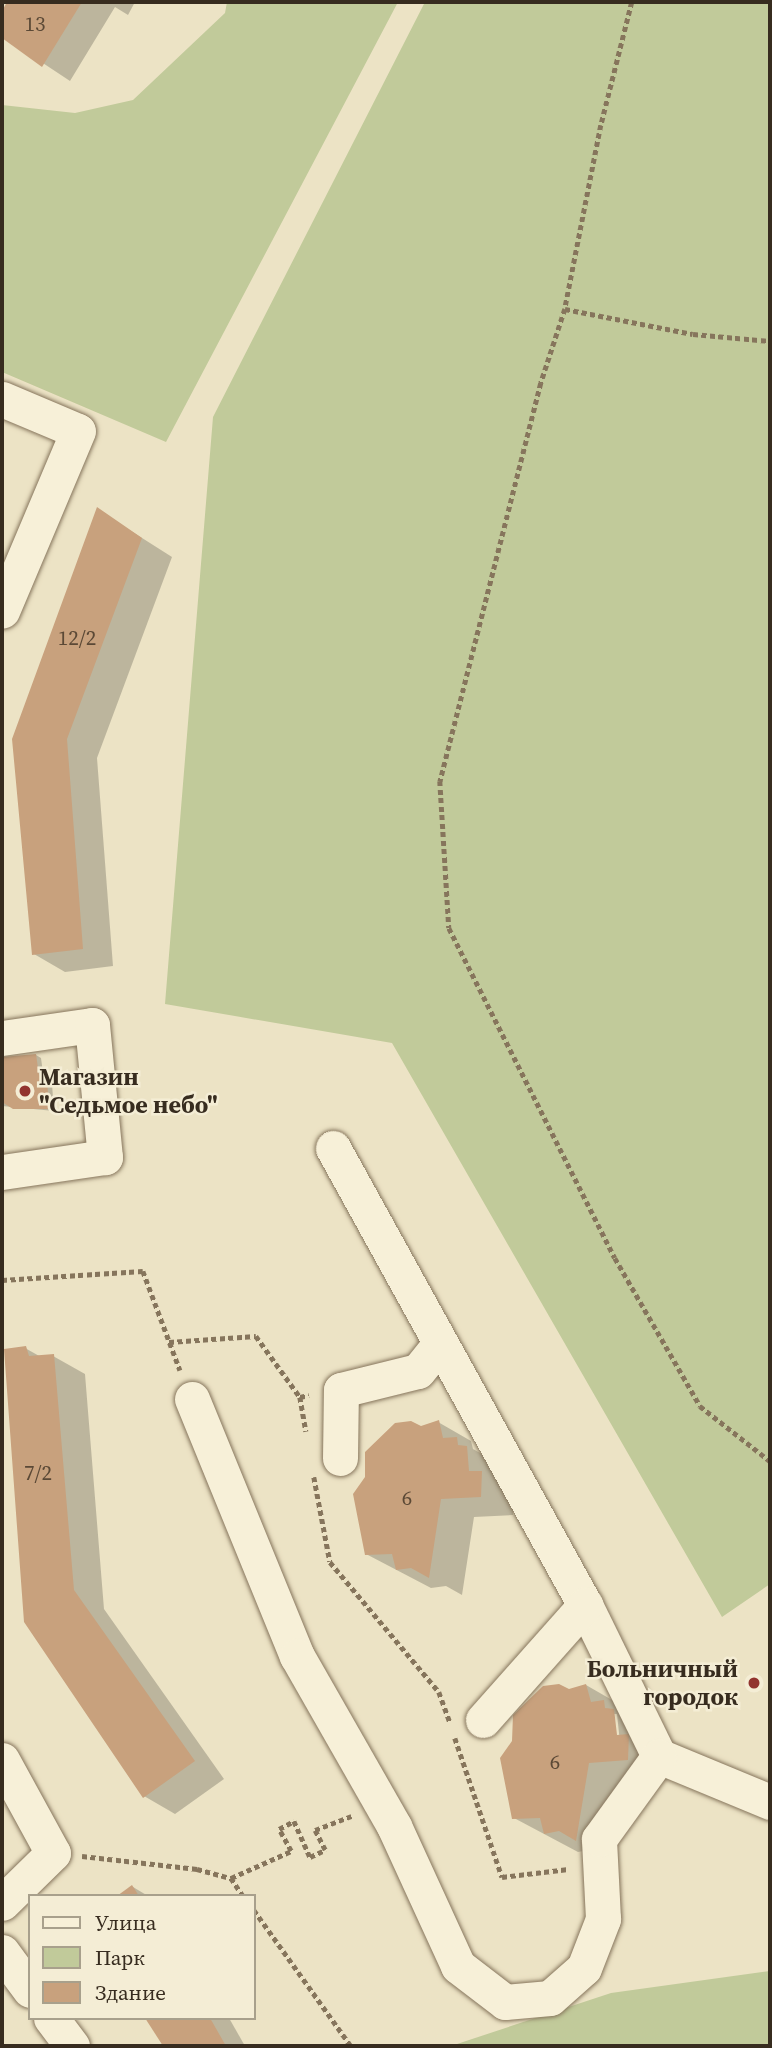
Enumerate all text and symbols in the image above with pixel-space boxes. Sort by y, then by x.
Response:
house number: 13 [25,11,45,37]
house number: 12/2 [58,625,96,651]
place label: Магазин "Седьмое небо" [39,1063,218,1119]
marker: Магазин "Седьмое небо" [17,1083,33,1099]
house number: 7/2 [24,1460,52,1486]
house number: 6 [402,1485,412,1511]
place label: Больничный городок [587,1655,738,1711]
marker: Больничный городок [744,1673,764,1693]
house number: 6 [550,1749,560,1775]
legend [28,1894,256,2020]
text: Улица [95,1908,156,1937]
text: Парк [95,1943,145,1972]
text: Здание [95,1978,166,2007]

